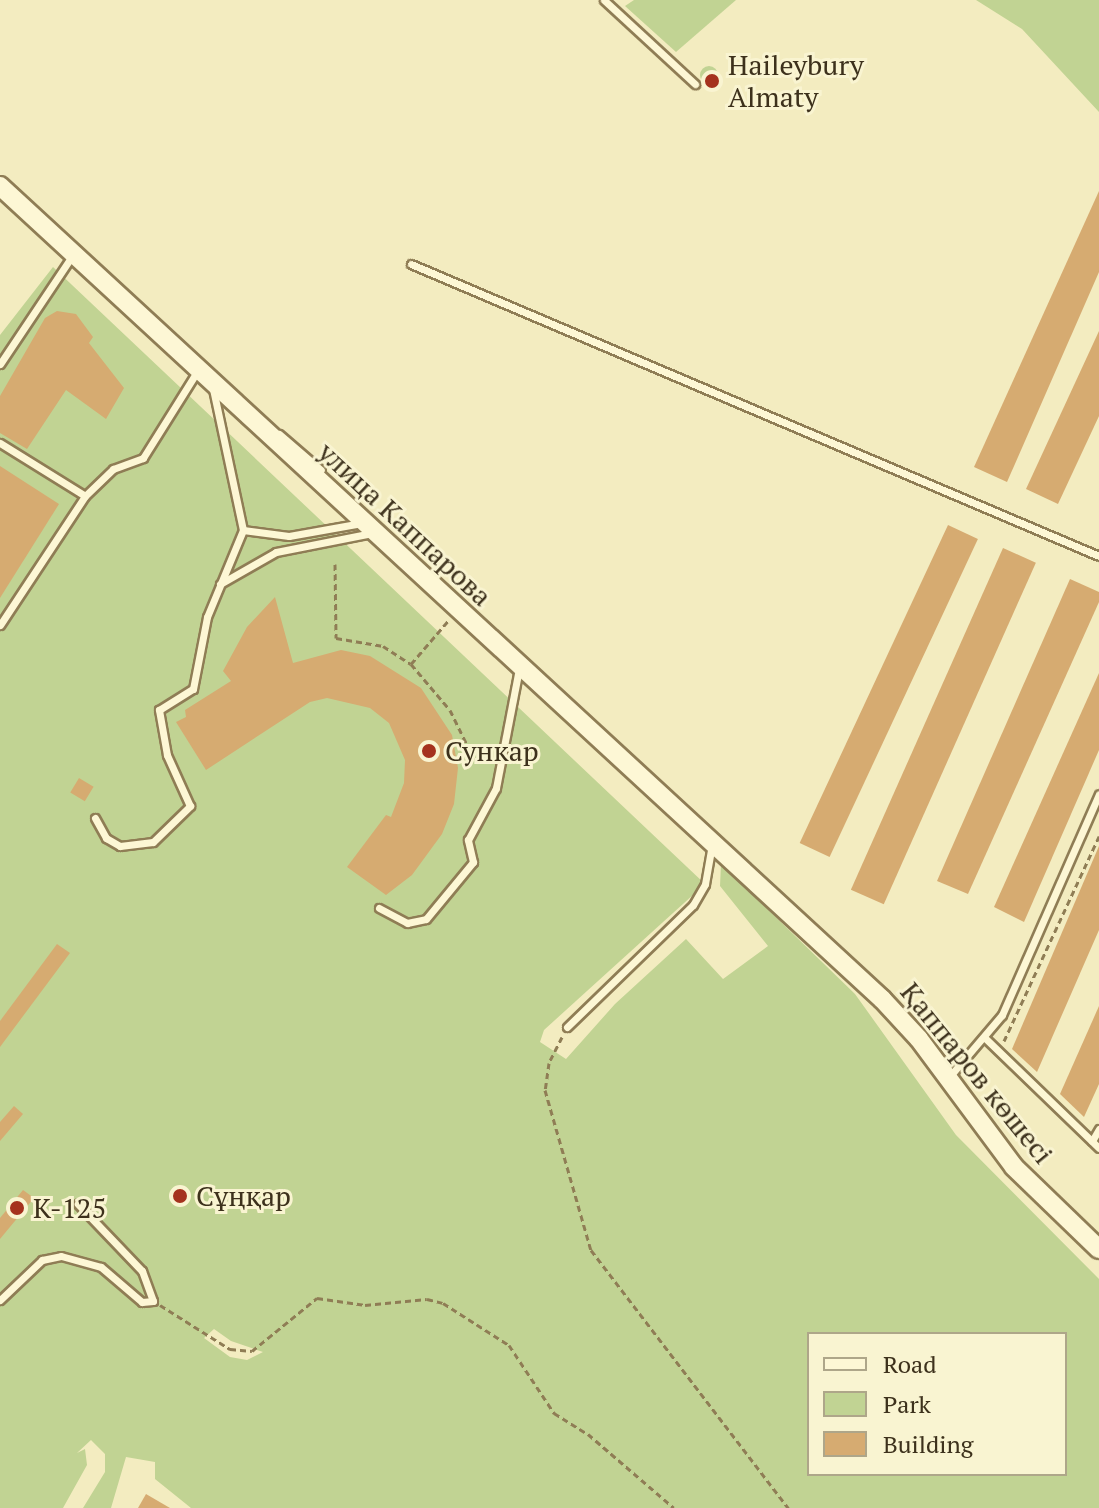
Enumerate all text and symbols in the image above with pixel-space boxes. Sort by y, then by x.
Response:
place label: Haileybury Almaty [728,48,864,114]
marker: Haileybury Almaty [703,72,721,90]
street label: улица Каппарова [311,435,499,613]
place label: Сункар [445,734,539,768]
marker: Сункар [420,742,438,760]
street label: Қаппаров көшесі [894,976,1060,1170]
place label: Сұңқар [196,1179,291,1213]
marker: Сұңқар [171,1187,189,1205]
place label: K-125 [33,1191,106,1225]
marker: K-125 [8,1199,26,1217]
legend [807,1332,1067,1476]
text: Road [883,1348,937,1380]
text: Park [883,1388,931,1420]
text: Building [883,1428,973,1460]

